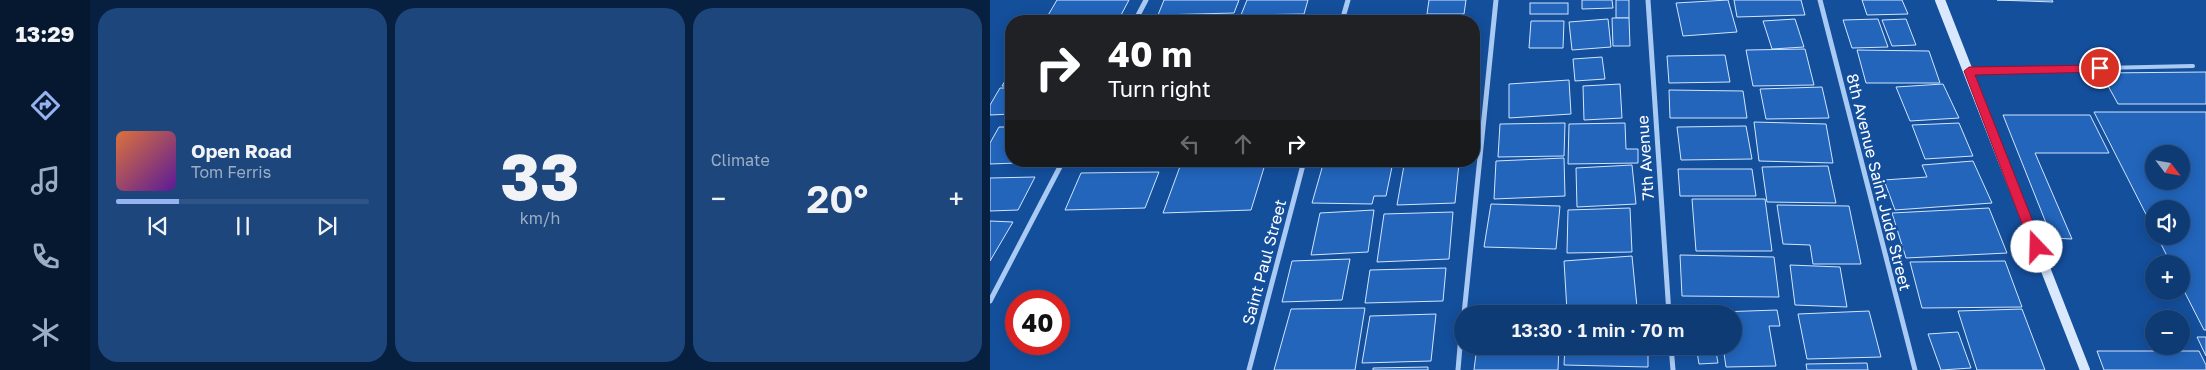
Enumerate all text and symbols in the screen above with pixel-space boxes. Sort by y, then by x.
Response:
text: 13:29 [15,20,75,47]
text: 40 m [1108,33,1192,75]
icon: right [1025,35,1090,100]
pin [2079,47,2121,89]
icon: arrive [2086,54,2114,82]
street label: 8th Avenue Saint Jude Street [1842,71,1916,293]
text: Turn right [1108,75,1211,102]
icon: directions [28,88,63,123]
street label: 7th Avenue [1632,115,1658,201]
icon: left [1176,130,1204,158]
icon: ahead [1229,130,1257,158]
icon: right [1282,130,1310,158]
text: 33 [500,136,580,214]
text: Open Road [191,139,292,162]
north arrow [2145,145,2190,190]
map controls [2145,145,2190,355]
text: Climate [711,150,770,170]
text: Tom Ferris [191,162,271,182]
icon: music [28,163,63,198]
text: 20° [806,176,868,221]
text: − [711,182,726,215]
text: + [949,182,964,215]
street label: Saint Paul Street [1238,197,1290,327]
button: sound [2145,200,2190,245]
text: km/h [520,208,560,228]
icon: previous [144,212,172,240]
icon: pause [229,212,257,240]
icon: next [313,212,341,240]
position arrow [2010,220,2062,272]
icon: phone [28,239,63,274]
button: + [2145,255,2190,300]
speed limit sign: 40 [1005,290,1070,355]
button: − [2145,310,2190,355]
icon: climate [28,315,63,350]
text: 13:30 · 1 min · 70 m [1512,318,1684,341]

